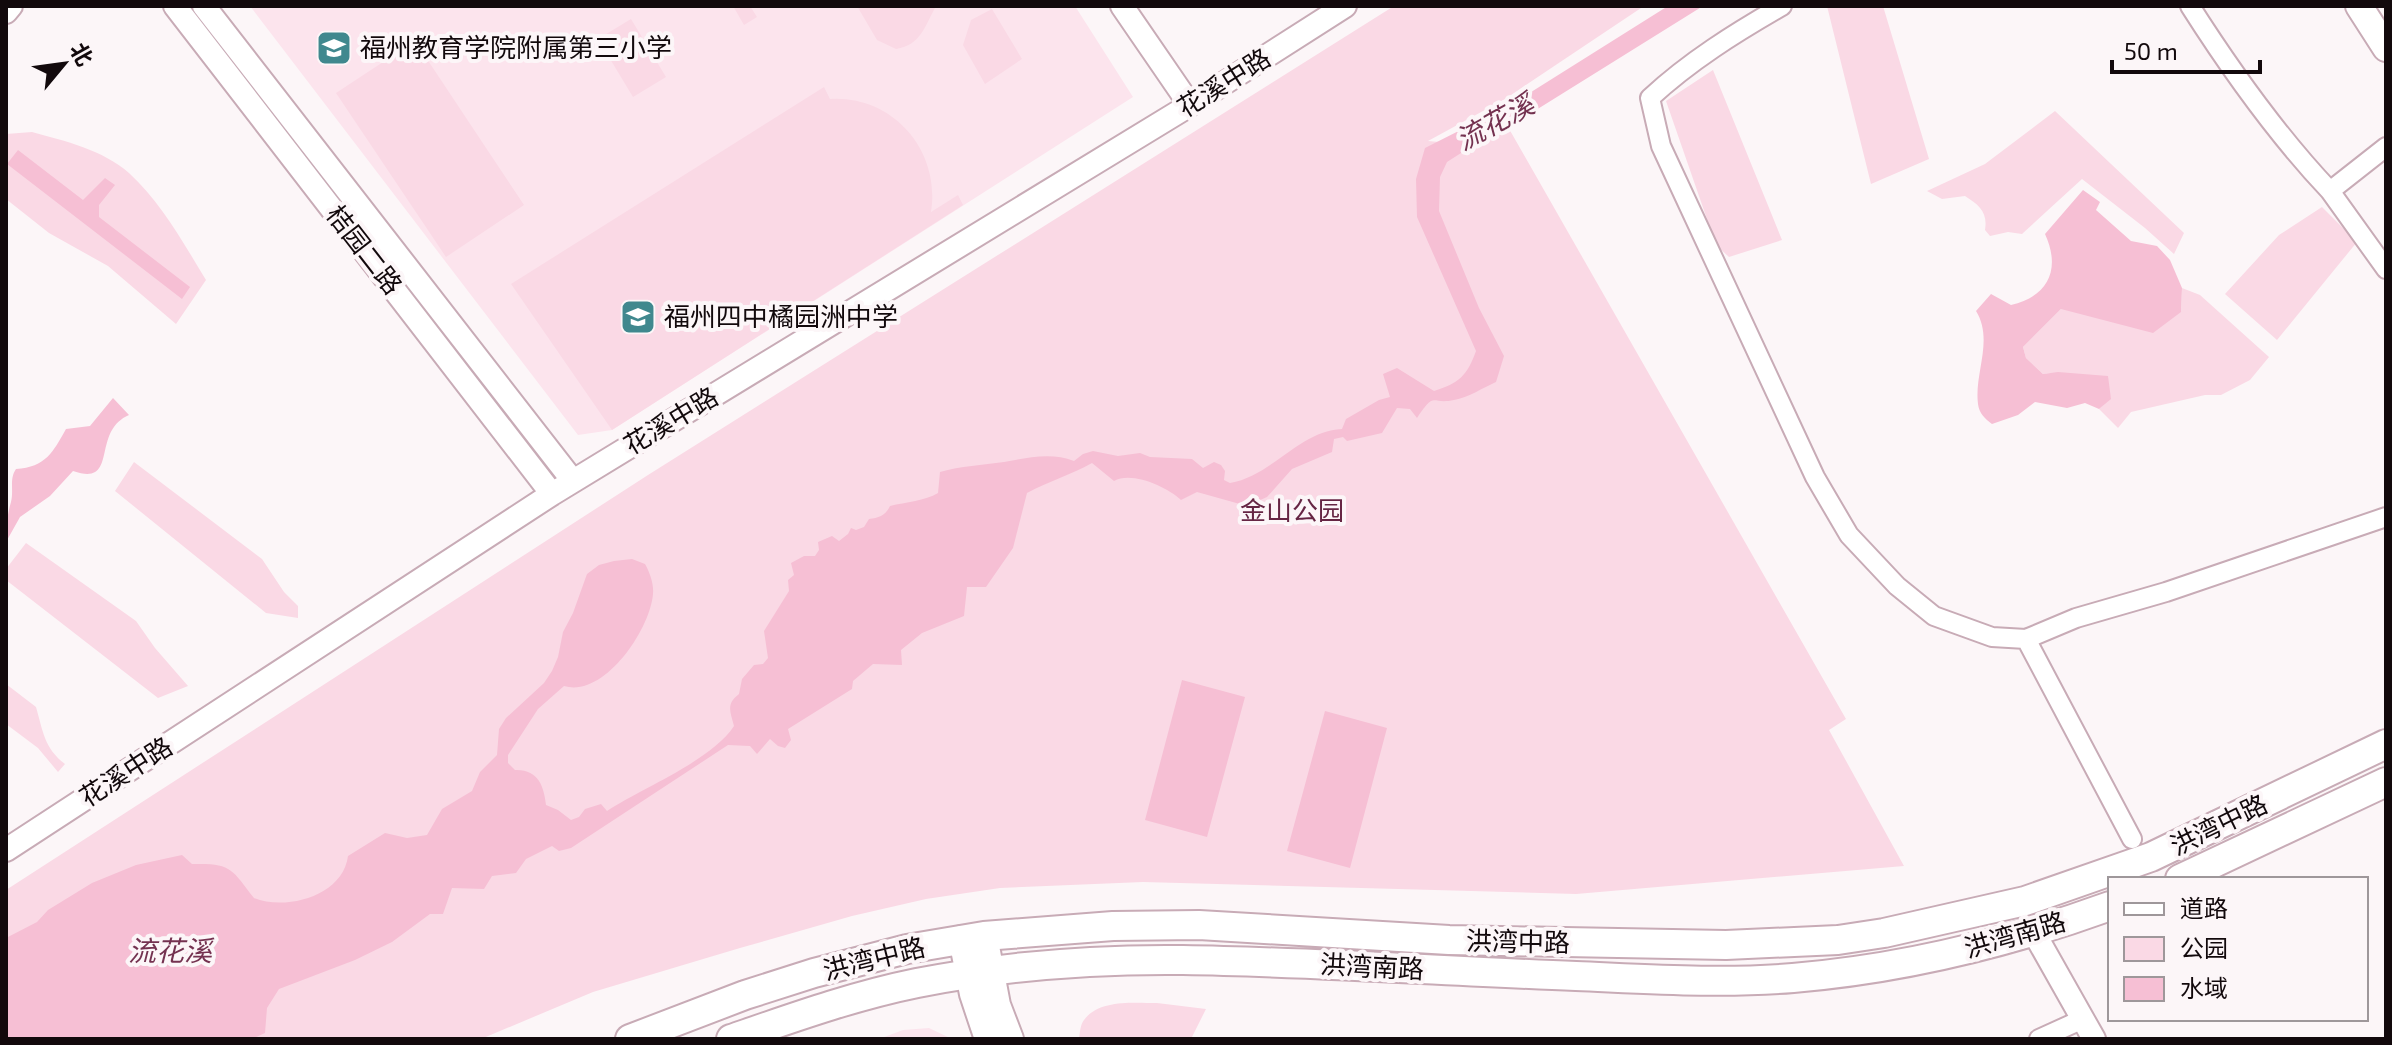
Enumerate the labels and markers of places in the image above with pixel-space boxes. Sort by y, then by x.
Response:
school or university icon: 福州教育学院附属第三小学 [315,29,353,67]
place label: 福州教育学院附属第三小学 [360,31,672,62]
school or university icon: 福州四中橘园洲中学 [619,298,657,336]
place label: 福州四中橘园洲中学 [664,300,898,331]

